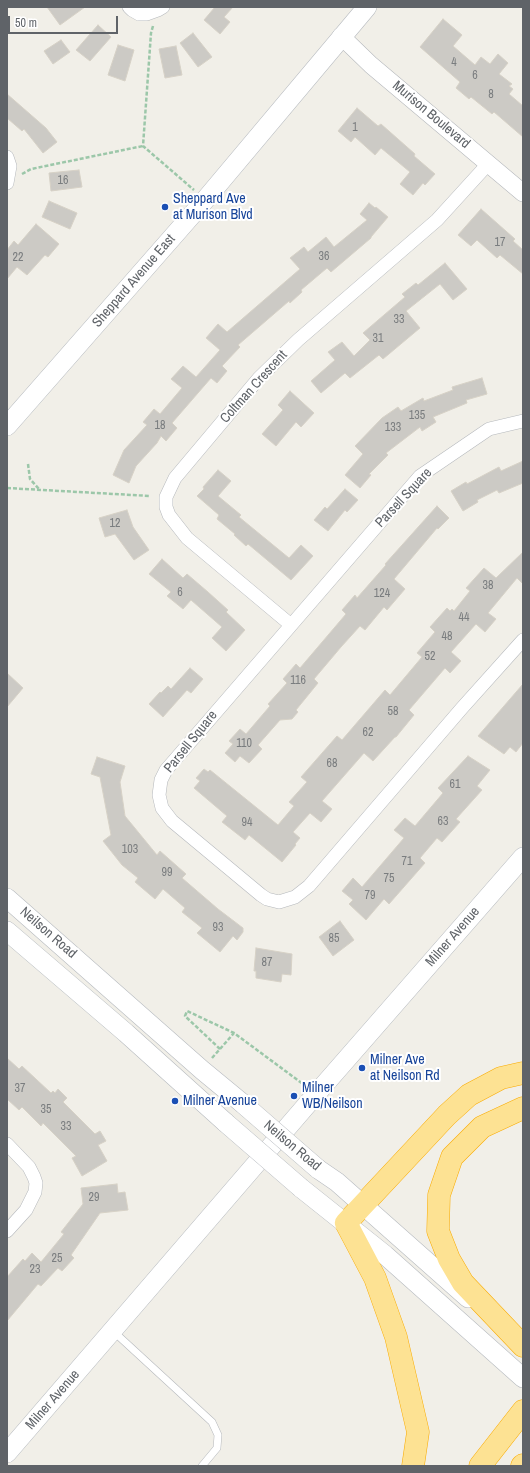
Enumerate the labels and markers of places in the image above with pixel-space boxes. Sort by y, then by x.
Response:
place label: Sheppard Ave at Murison Blvd [173,191,253,224]
marker: Sheppard Ave at Murison Blvd [160,202,170,212]
place label: Milner Ave at Neilson Rd [370,1052,440,1084]
marker: Milner Ave at Neilson Rd [357,1063,367,1073]
place label: Milner WB/Neilson [302,1080,363,1112]
marker: Milner WB/Neilson [289,1091,299,1101]
place label: Milner Avenue [183,1093,257,1109]
marker: Milner Avenue [170,1096,180,1106]

